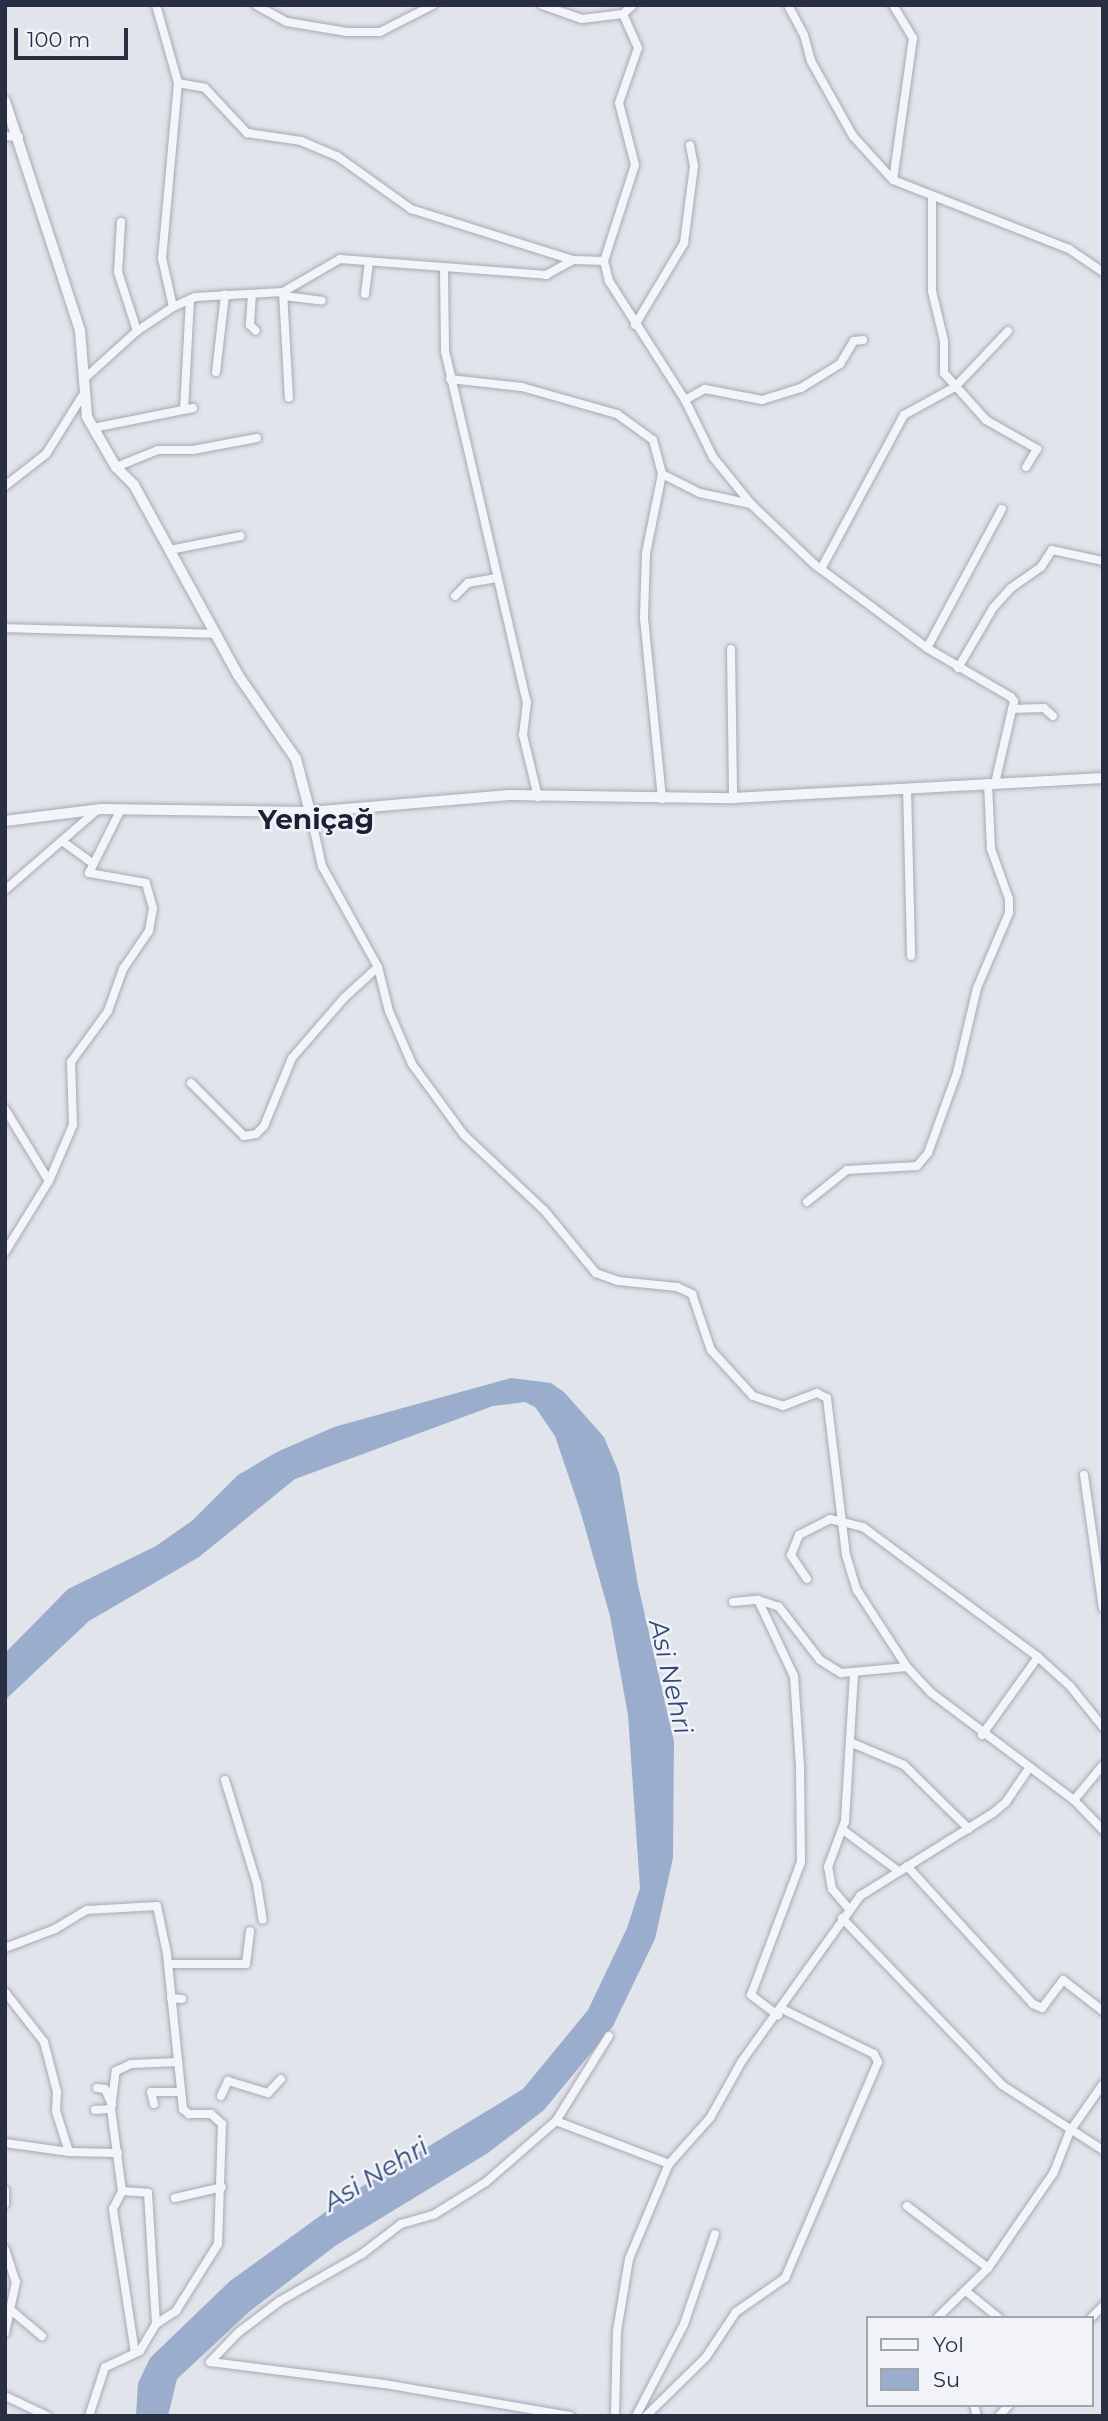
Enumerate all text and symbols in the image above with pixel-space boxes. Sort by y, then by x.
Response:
scale bar [18,14,131,58]
text: 100 m [27,27,90,52]
district label: Yeniçağ [258,802,374,836]
water label: Asi Nehri [642,1617,698,1737]
water label: Asi Nehri [318,2132,434,2218]
legend [866,2316,1094,2407]
text: Yol [933,2332,964,2357]
text: Su [933,2367,960,2392]

